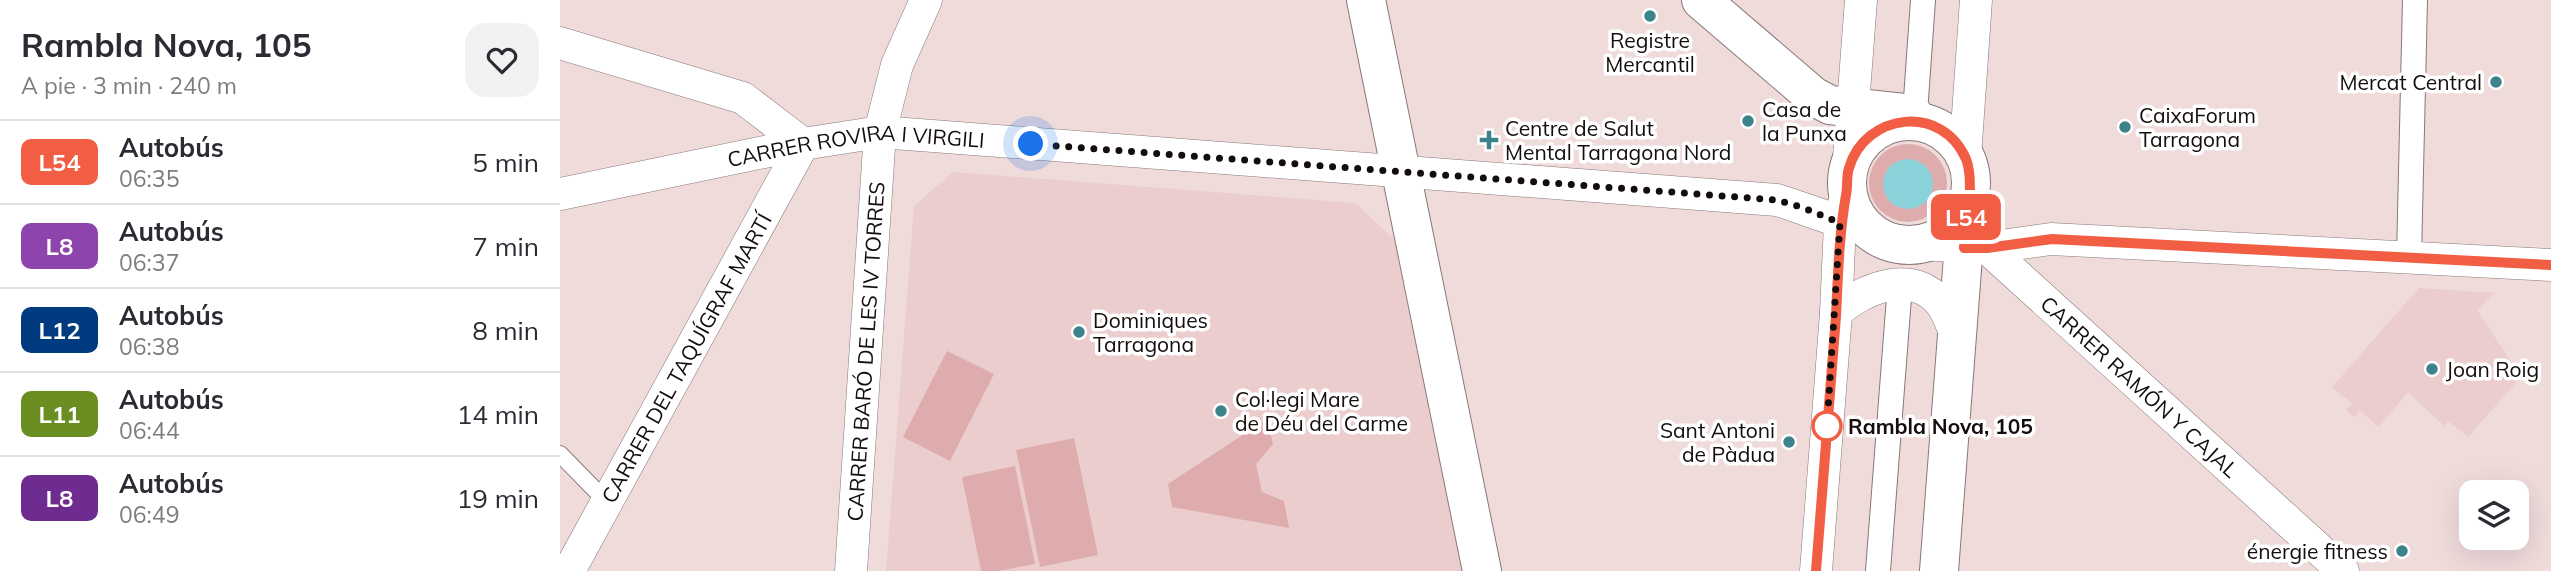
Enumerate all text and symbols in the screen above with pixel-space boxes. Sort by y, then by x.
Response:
marker: Registre Mercantil [1642,8,1658,24]
button: heart [465,23,539,97]
text: Rambla Nova, 105 [21,24,312,65]
place label: Registre Mercantil [1605,27,1695,77]
place label: Mercat Central [2340,69,2482,95]
text: A pie · 3 min · 240 m [21,71,237,100]
marker: Mercat Central [2488,74,2504,90]
place label: Casa de la Punxa [1762,96,1847,146]
place label: CaixaForum Tarragona [2139,102,2256,152]
marker: Casa de la Punxa [1740,113,1756,129]
place label: Centre de Salut Mental Tarragona Nord [1505,115,1731,165]
street label: CARRER ROVIRA I VIRGILI [725,119,986,172]
marker: CaixaForum Tarragona [2117,119,2133,135]
your location [1013,126,1048,161]
marker: Centre de Salut Mental Tarragona Nord [1479,130,1499,150]
text: Autobús [119,131,224,164]
text: 5 min [472,146,539,179]
text: L54 [38,147,81,177]
text: 06:35 [119,164,179,193]
street label: CARRER BARÓ DE LES IV TORRES [841,181,890,522]
line badge: L54 [1926,194,2006,240]
text: L54 [1945,202,1987,232]
street label: CARRER DEL TAQUÍGRAF MARTÍ [595,207,777,507]
text: Autobús [119,215,224,248]
text: 7 min [472,230,539,263]
text: L8 [46,231,73,261]
text: 06:37 [119,248,179,277]
street label: CARRER RAMÓN Y CAJAL [2035,290,2244,483]
text: Autobús [119,299,224,332]
place label: Dominiques Tarragona [1093,307,1208,357]
text: 8 min [472,314,539,347]
text: L12 [38,315,81,345]
marker: Dominiques Tarragona [1071,324,1087,340]
text: 06:38 [119,332,179,361]
place label: Joan Roig [2446,356,2539,382]
marker: Joan Roig [2424,361,2440,377]
text: Autobús [119,383,224,416]
place label: Col·legi Mare de Déu del Carme [1235,386,1408,436]
text: 14 min [457,398,539,431]
text: L11 [38,399,81,429]
marker: Col·legi Mare de Déu del Carme [1213,403,1229,419]
marker: Rambla Nova, 105 [1812,411,1842,441]
place label: Rambla Nova, 105 [1848,413,2033,439]
text: 06:44 [119,416,179,445]
place label: Sant Antoni de Pàdua [1660,417,1775,467]
marker: Sant Antoni de Pàdua [1781,434,1797,450]
text: Autobús [119,467,224,500]
map controls [2459,480,2529,550]
button: layers [2459,480,2529,550]
text: 19 min [457,482,539,515]
text: L8 [46,483,73,513]
text: 06:49 [119,500,179,529]
place label: énergie fitness [2247,538,2388,564]
marker: énergie fitness [2394,543,2410,559]

